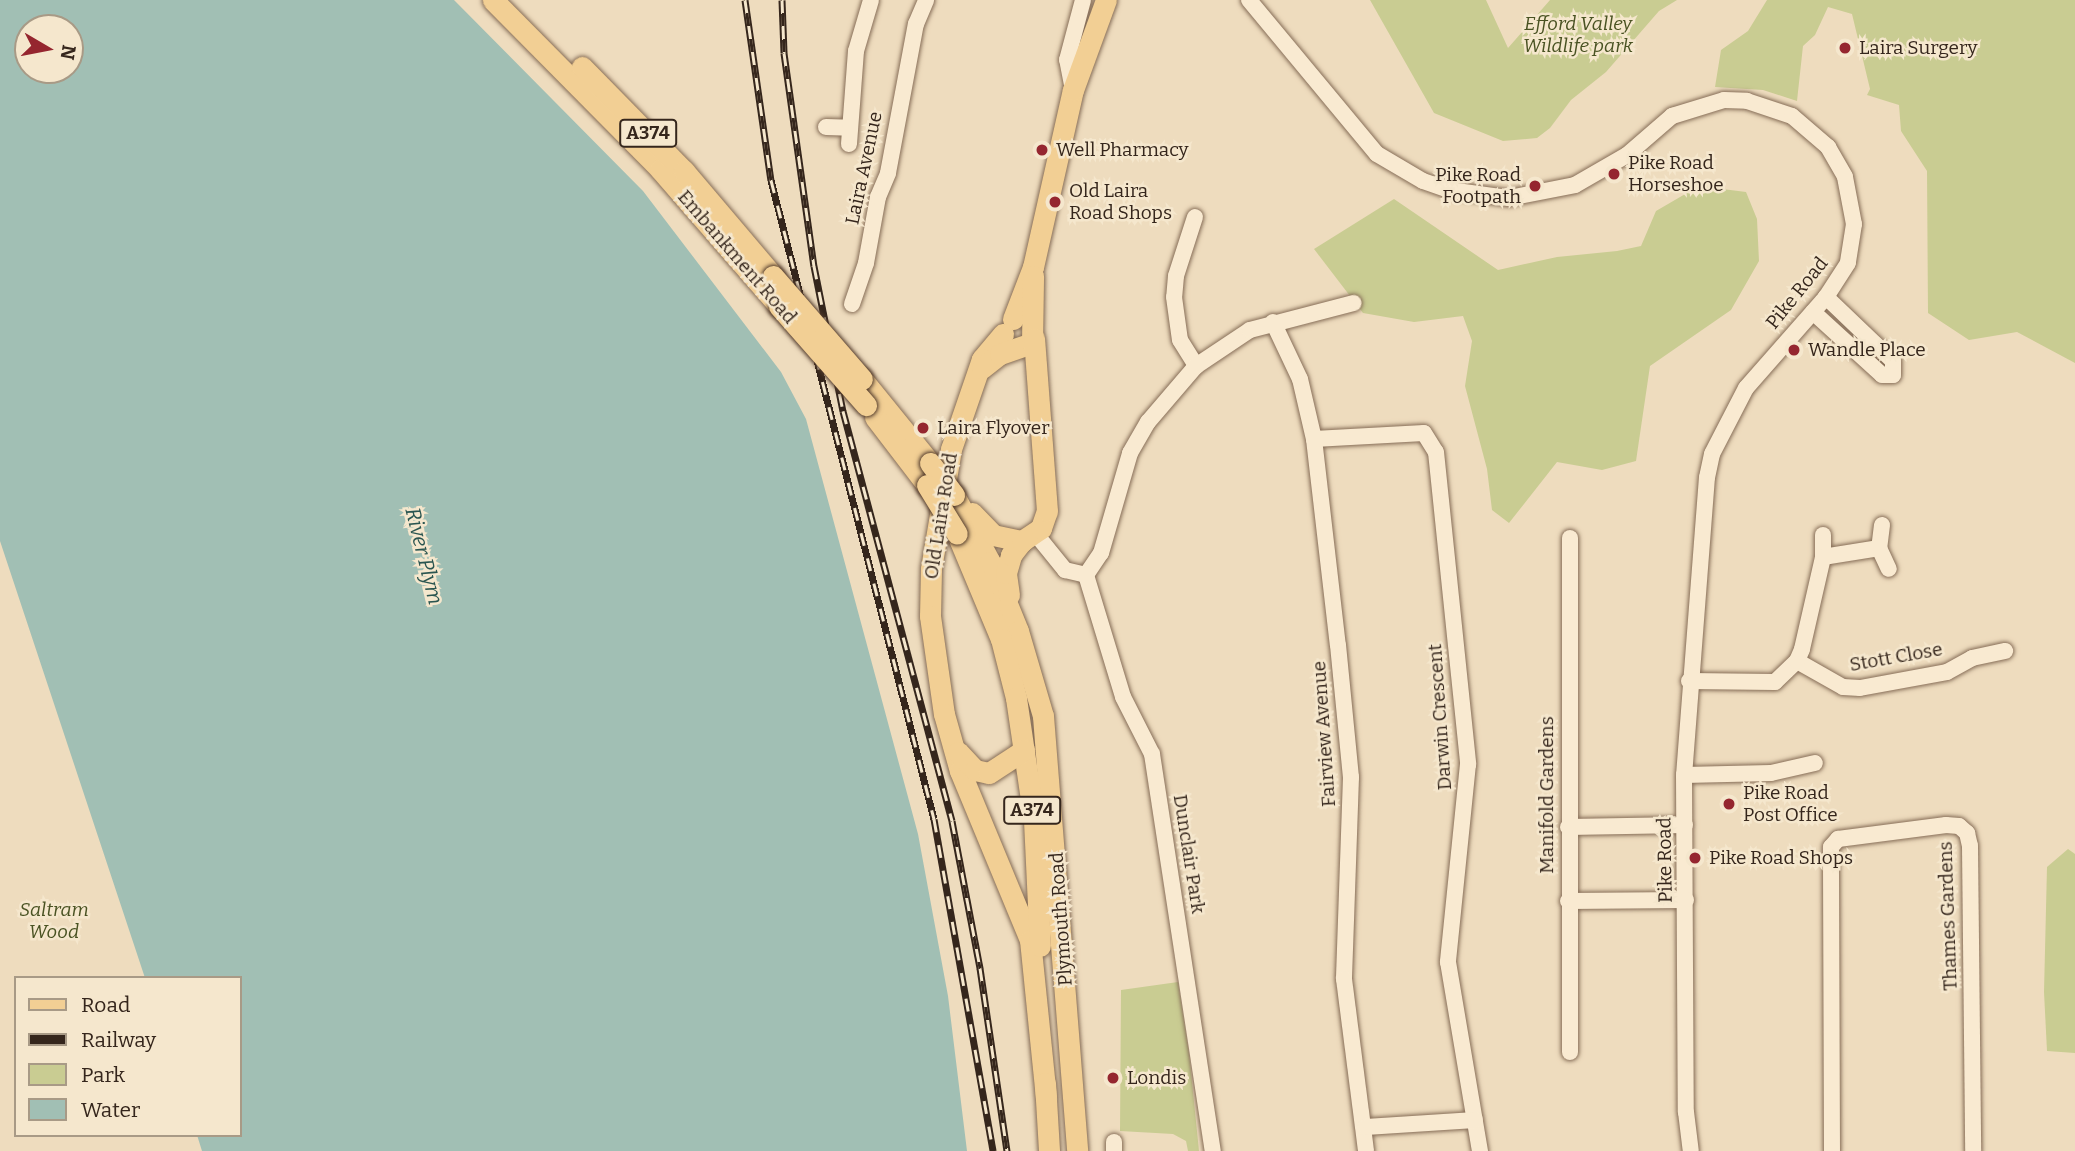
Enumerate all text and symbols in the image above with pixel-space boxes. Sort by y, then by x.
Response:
park label: Efford Valley Wildlife park [1523,13,1633,57]
north arrow [14,14,84,84]
place label: Laira Surgery [1859,37,1978,59]
marker: Laira Surgery [1837,40,1853,56]
text: N [56,43,81,62]
street label: Laira Avenue [841,109,887,227]
road number: A374 [618,118,678,148]
place label: Well Pharmacy [1056,139,1189,161]
marker: Well Pharmacy [1034,142,1050,158]
place label: Pike Road Horseshoe [1628,152,1724,196]
place label: Pike Road Footpath [1435,164,1521,208]
marker: Pike Road Horseshoe [1606,166,1622,182]
marker: Pike Road Footpath [1527,178,1543,194]
place label: Old Laira Road Shops [1069,180,1172,224]
street label: Embankment Road [673,186,801,328]
marker: Old Laira Road Shops [1047,194,1063,210]
street label: Pike Road [1761,252,1833,334]
place label: Wandle Place [1808,339,1926,361]
marker: Wandle Place [1786,342,1802,358]
place label: Laira Flyover [937,417,1050,439]
marker: Laira Flyover [915,420,931,436]
street label: Old Laira Road [920,451,962,581]
water label: River Plym [400,505,448,607]
street label: Stott Close [1848,638,1944,676]
street label: Darwin Crescent [1424,643,1456,791]
street label: Fairview Avenue [1308,660,1340,808]
street label: Manifold Gardens [1536,716,1558,874]
place label: Pike Road Post Office [1743,782,1838,826]
street label: Dunclair Park [1168,793,1210,915]
road number: A374 [1002,796,1062,824]
marker: Pike Road Post Office [1721,796,1737,812]
street label: Pike Road [1653,817,1677,903]
street label: Thames Gardens [1934,841,1962,991]
place label: Pike Road Shops [1709,847,1853,869]
marker: Pike Road Shops [1687,850,1703,866]
street label: Plymouth Road [1045,851,1077,987]
park label: Saltram Wood [19,899,89,943]
legend [14,976,242,1137]
text: Road [81,992,130,1018]
text: Railway [81,1027,156,1053]
text: Park [81,1062,125,1088]
place label: Londis [1127,1067,1186,1089]
marker: Londis [1105,1070,1121,1086]
text: Water [81,1097,140,1123]

